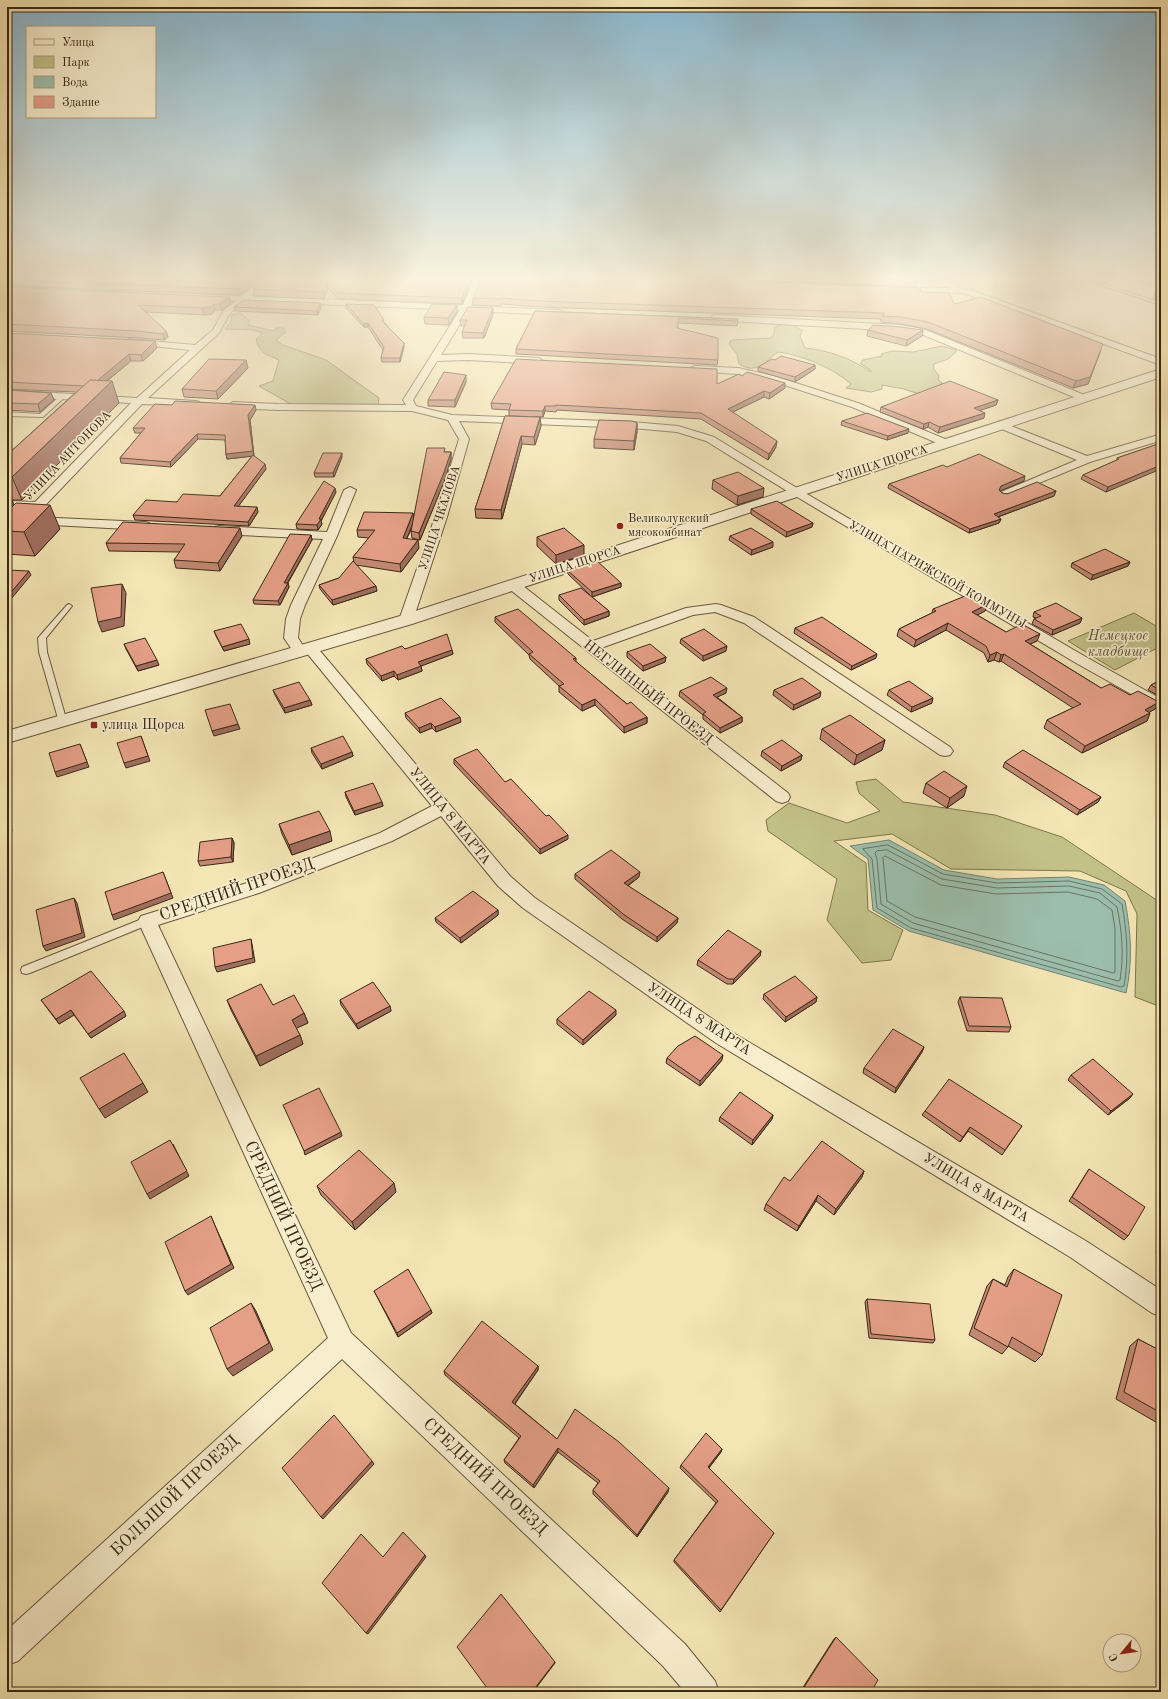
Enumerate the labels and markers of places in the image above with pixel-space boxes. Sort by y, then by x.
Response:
place label: Великолукский мясокомбинат [628,513,709,539]
marker: Великолукский мясокомбинат [615,521,625,531]
place label: улица Щорса [102,718,185,732]
marker: улица Щорса [89,720,99,730]

